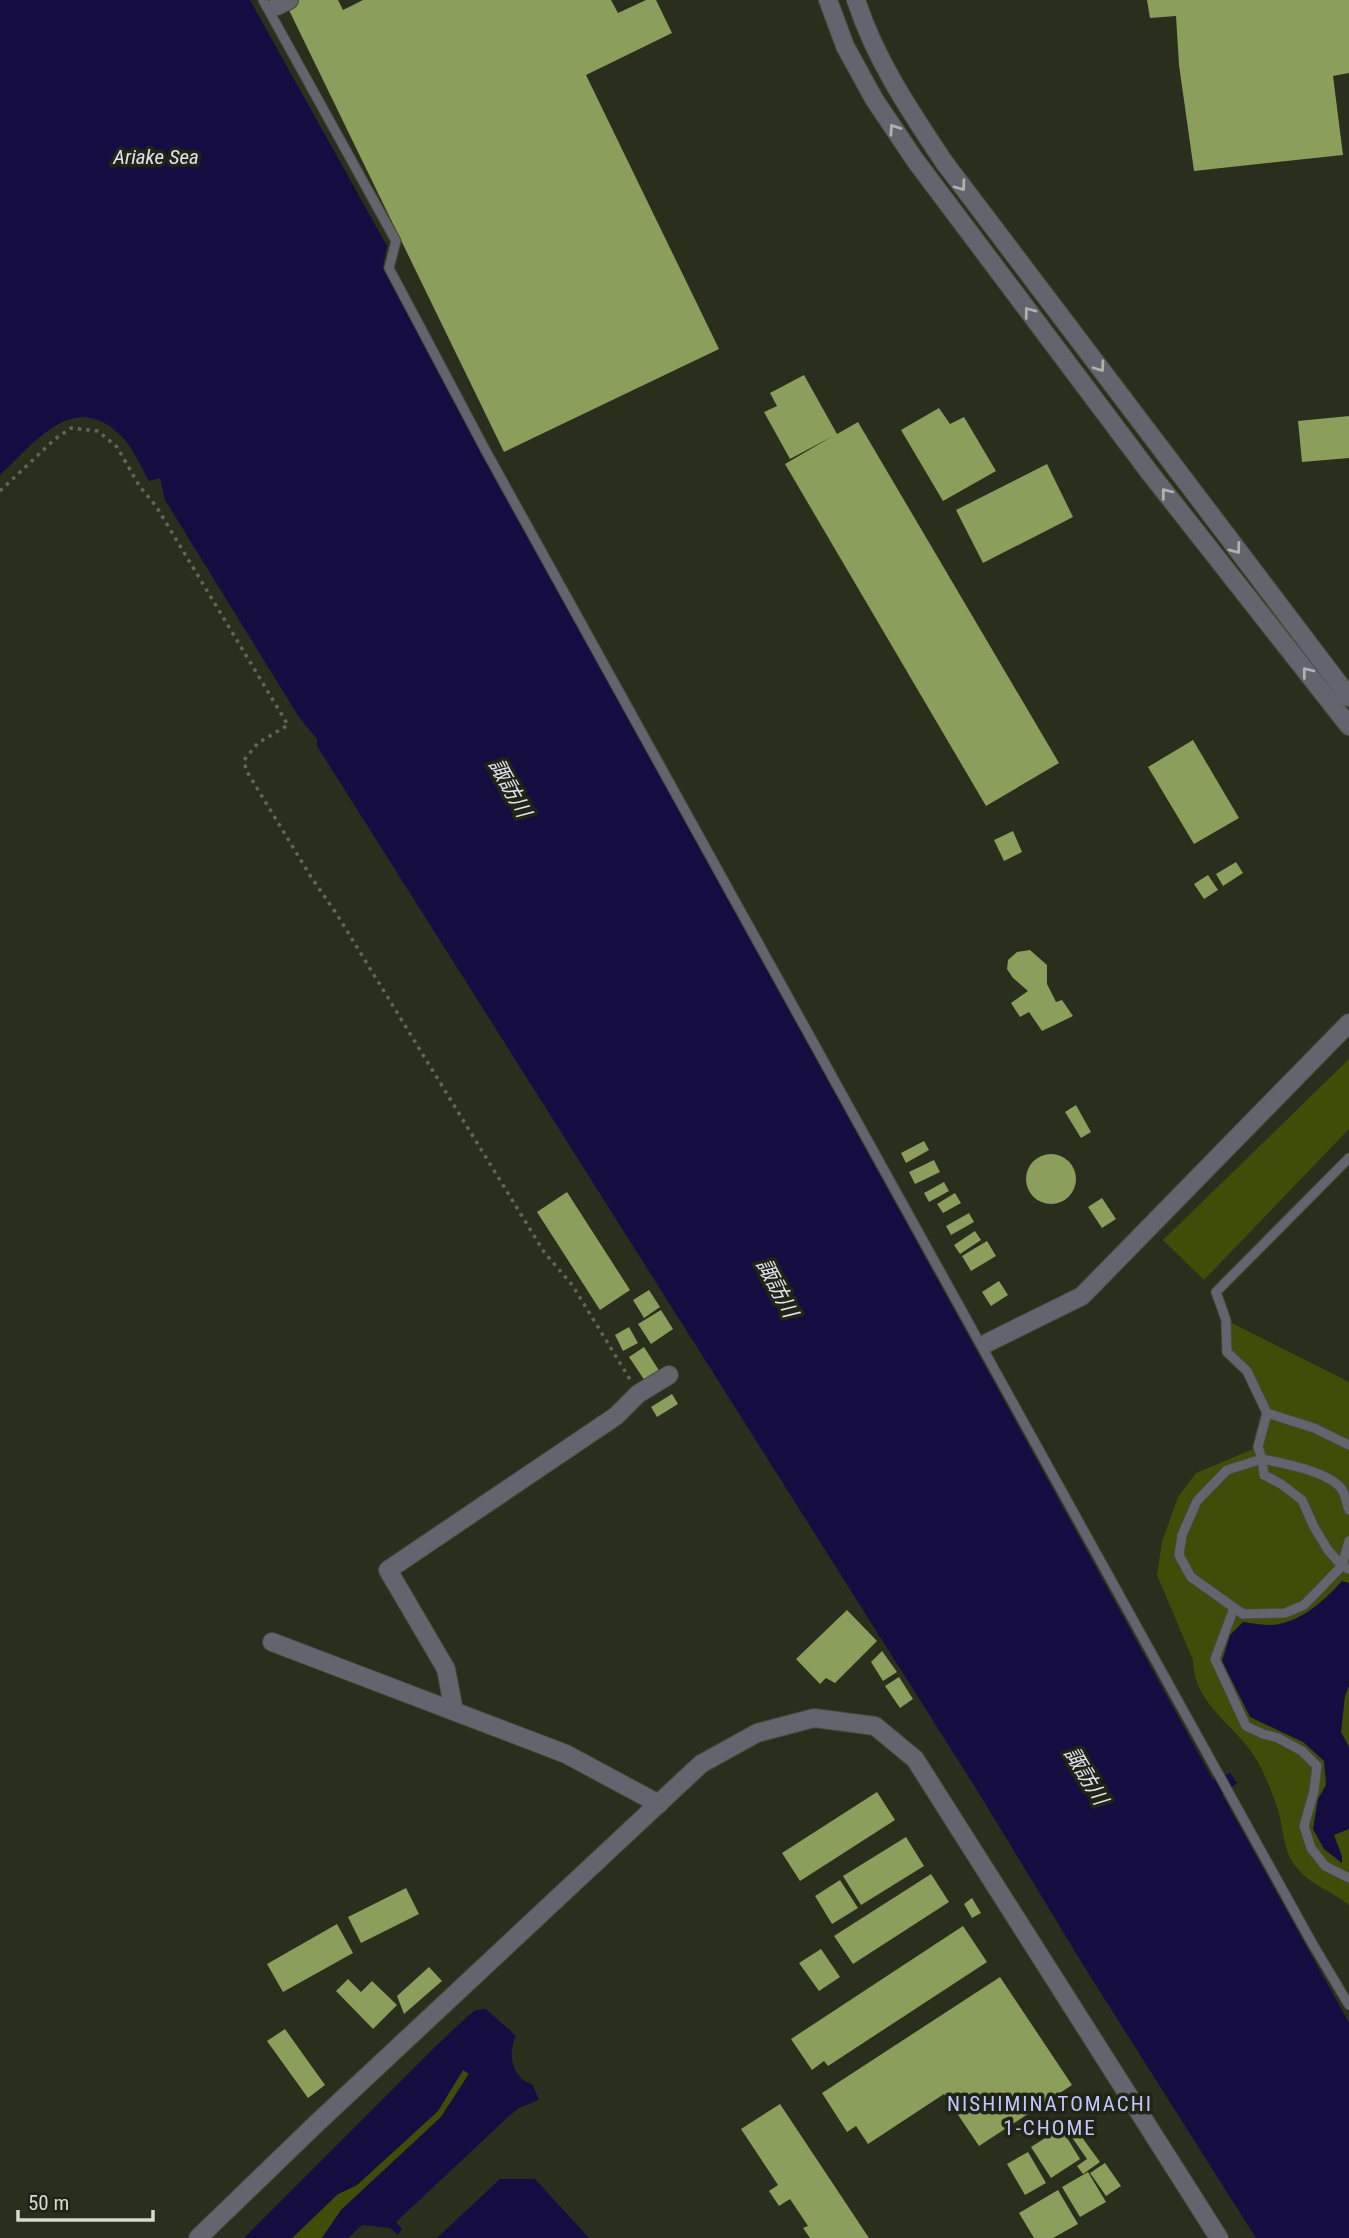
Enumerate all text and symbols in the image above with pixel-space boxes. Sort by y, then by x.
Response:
one-way arrow [890,124,902,137]
water label: Ariake Sea [112,145,199,169]
one-way arrow [953,179,966,191]
one-way arrow [1024,307,1037,320]
one-way arrow [1092,359,1104,372]
one-way arrow [1162,489,1175,501]
one-way arrow [1228,541,1240,554]
one-way arrow [1302,668,1315,680]
water label: 諏訪川 [484,755,537,823]
water label: 諏訪川 [752,1255,803,1323]
water label: 諏訪川 [1059,1743,1114,1811]
district label: NISHIMINATOMACHI 1-CHOME [947,2092,1153,2140]
scale bar [18,2178,152,2222]
text: 50 m [28,2191,69,2215]

